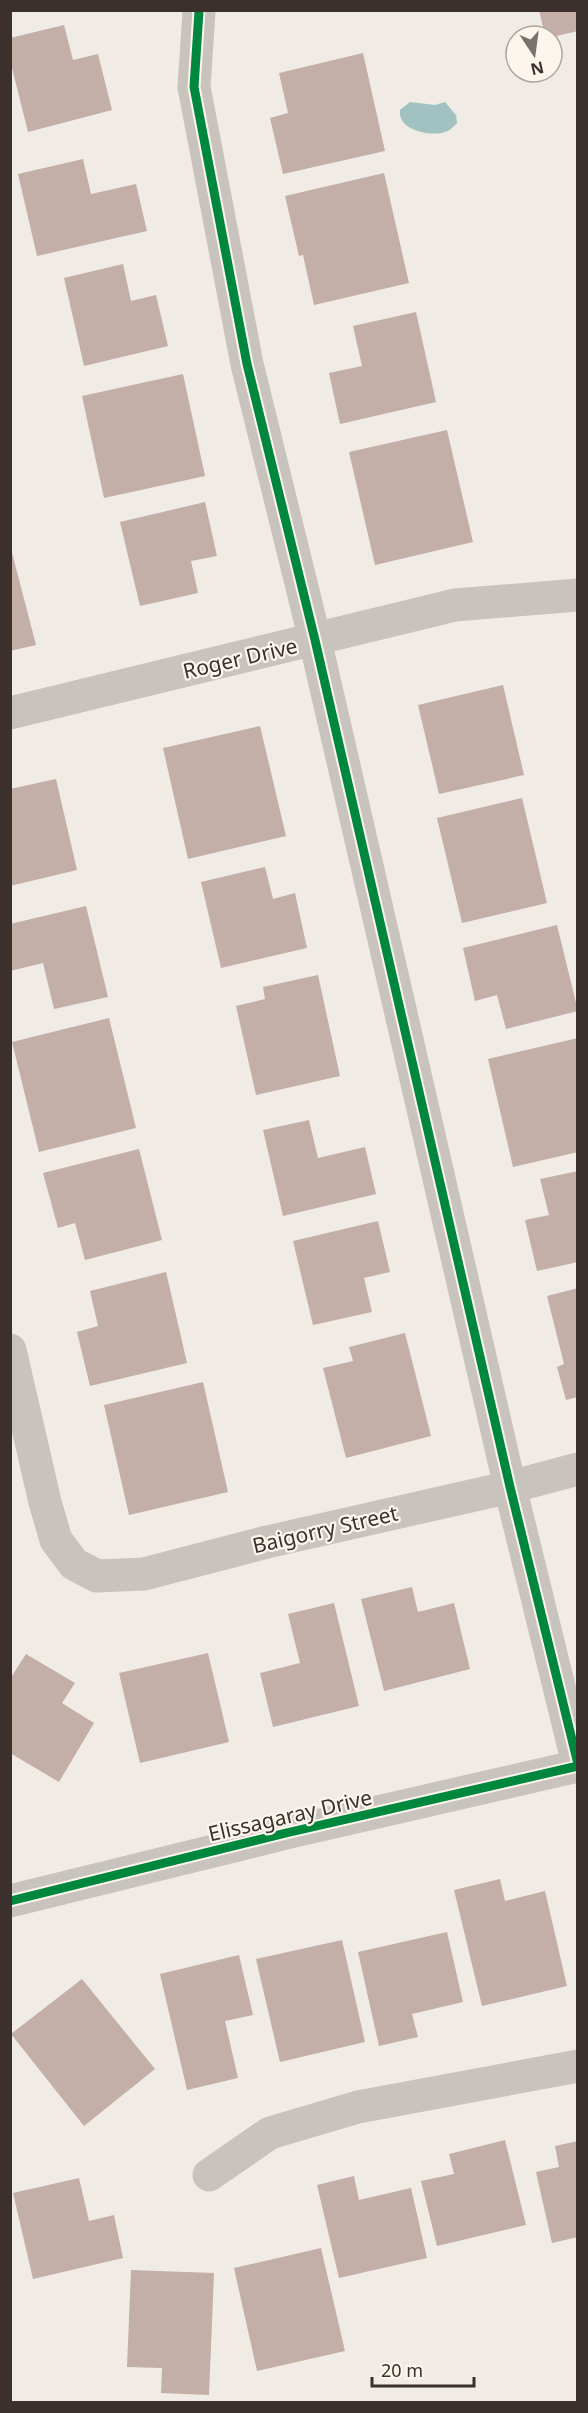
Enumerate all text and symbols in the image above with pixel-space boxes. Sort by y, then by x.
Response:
north arrow [504,24,564,84]
text: N [529,56,546,81]
street label: Roger Drive [180,631,300,685]
street label: Baigorry Street [249,1499,401,1559]
street label: Elissagaray Drive [205,1783,375,1847]
scale bar [372,2350,474,2388]
text: 20 m [381,2358,423,2382]

